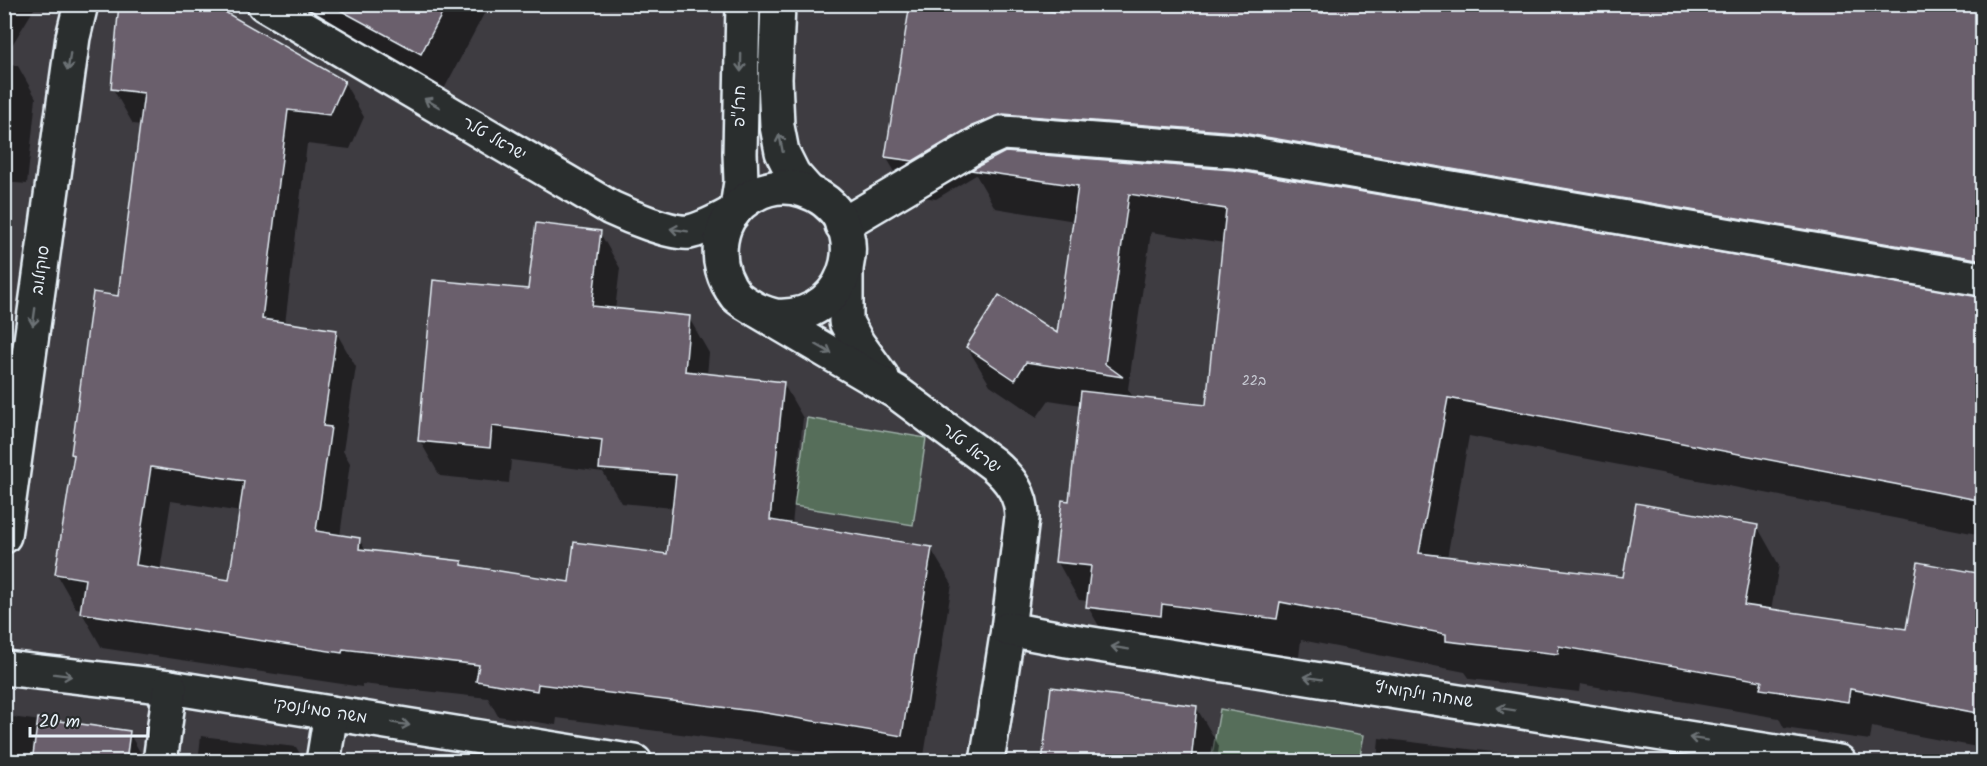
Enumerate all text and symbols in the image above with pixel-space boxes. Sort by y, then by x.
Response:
one-way arrow [64,51,75,71]
one-way arrow [736,52,747,72]
street label: חרל"פ [727,85,753,127]
one-way arrow [424,97,441,109]
street label: ישראל טלר [457,111,531,167]
one-way arrow [775,133,786,153]
one-way arrow [669,224,689,235]
street label: סוקולוב [25,244,57,296]
one-way arrow [29,307,40,327]
one-way arrow [814,344,832,355]
house number: 22ב [1242,370,1266,392]
street label: ישראל טלר [935,417,1007,481]
one-way arrow [1111,643,1131,654]
one-way arrow [52,670,72,681]
one-way arrow [1304,672,1324,683]
street label: שמחה וילקומיץ [1373,675,1475,715]
street label: משה סמילנסקי [271,691,369,731]
scale bar [30,700,148,738]
one-way arrow [1496,703,1516,714]
text: 20 m [39,708,80,737]
one-way arrow [391,719,410,730]
one-way arrow [1689,733,1709,744]

